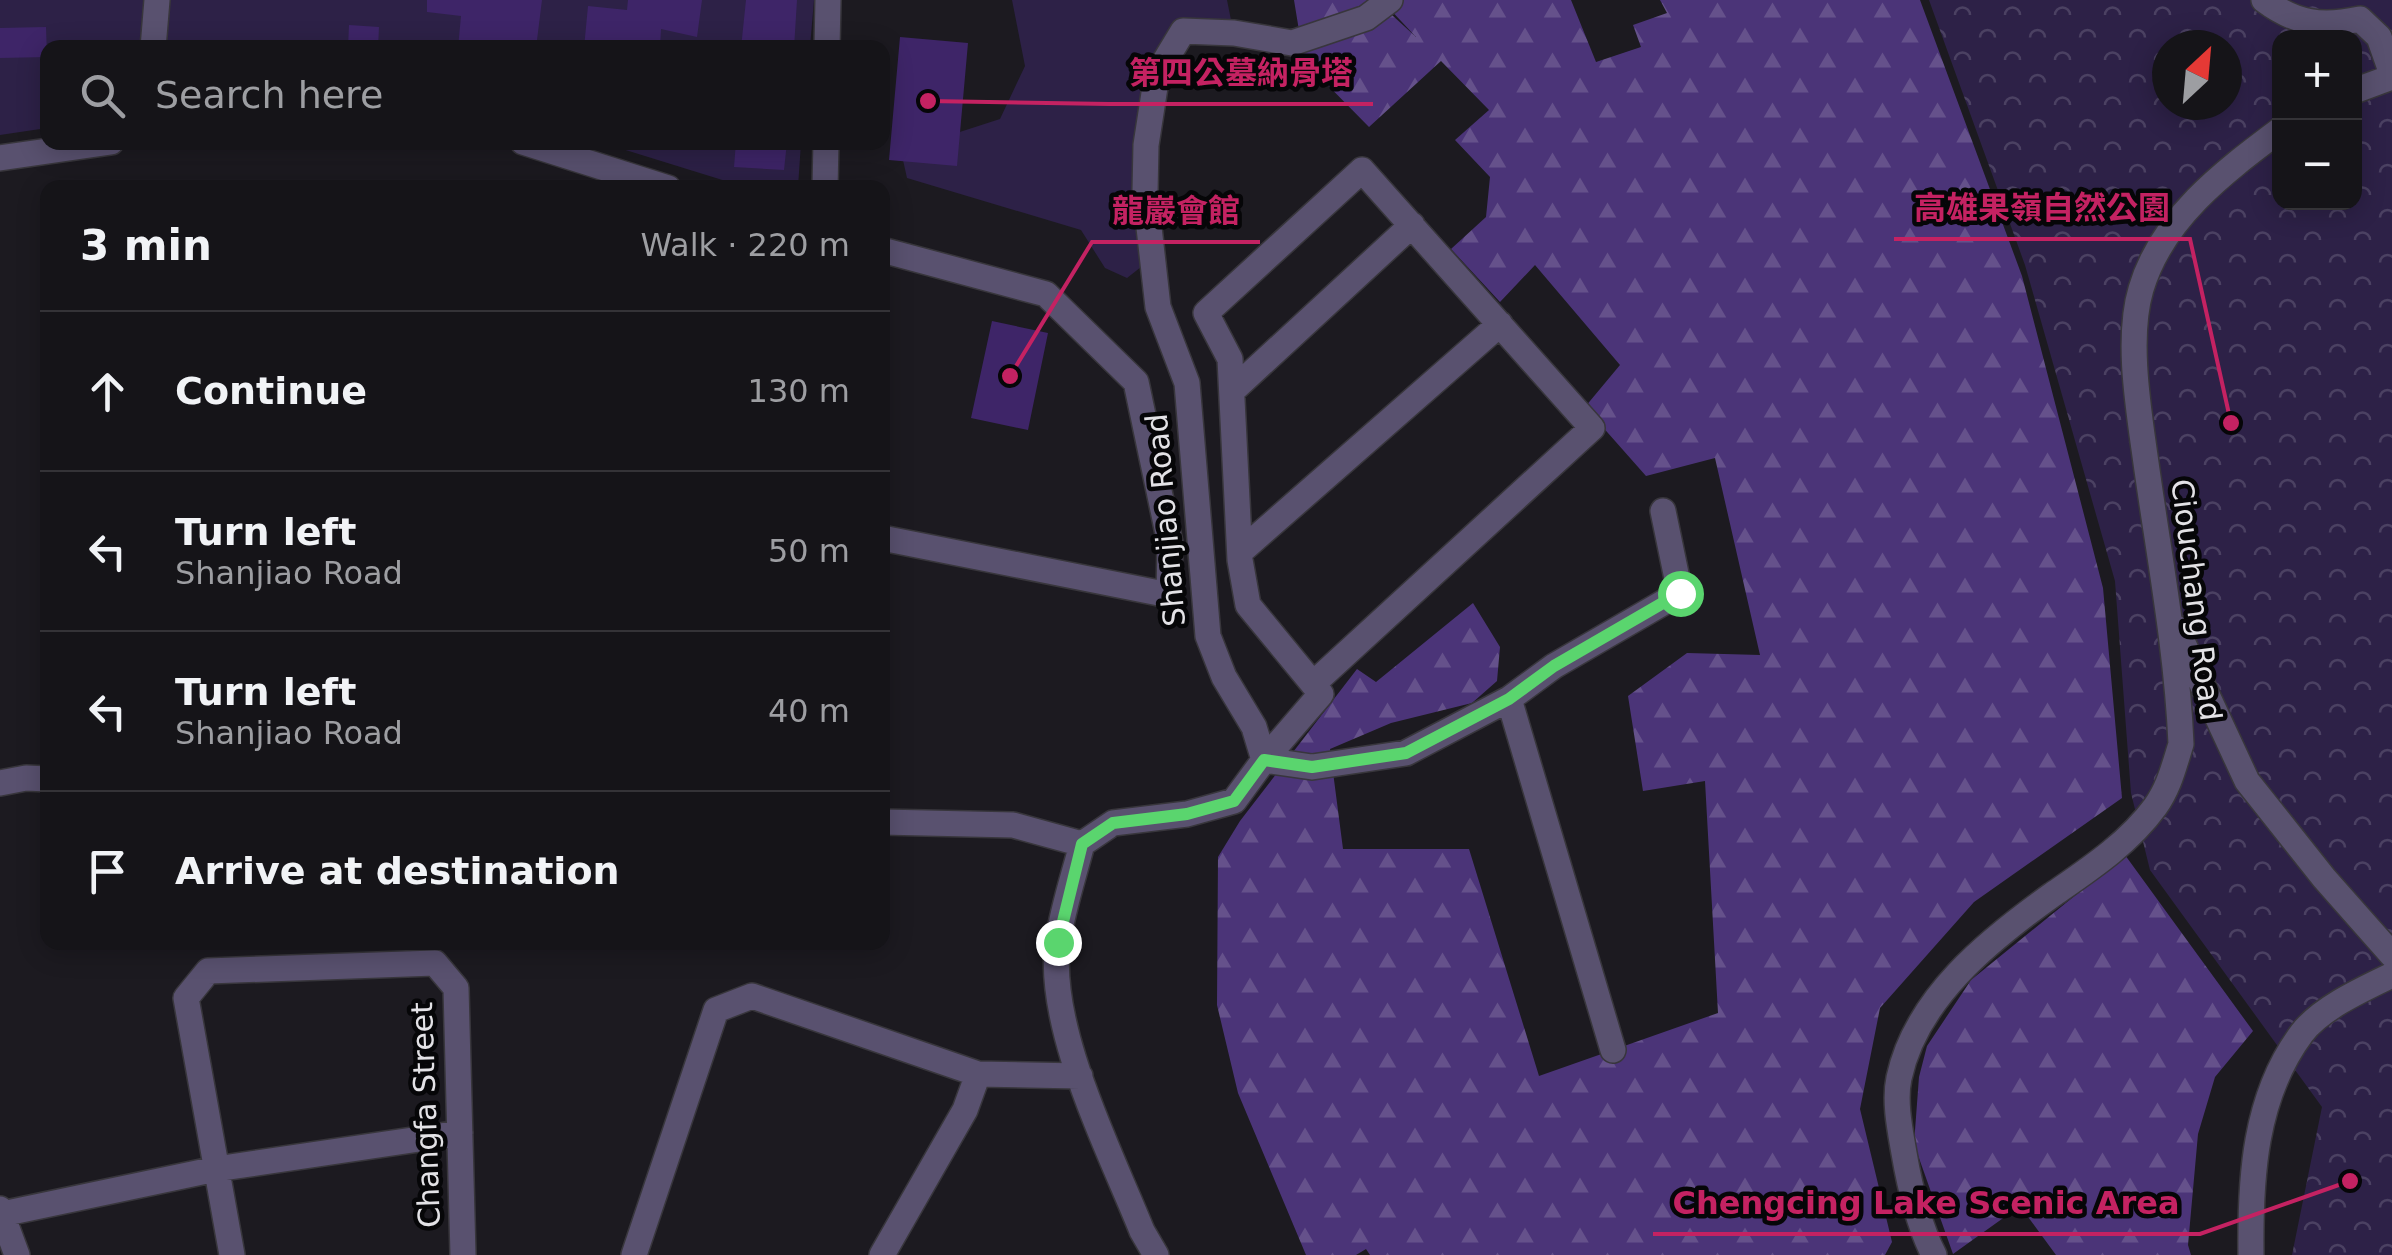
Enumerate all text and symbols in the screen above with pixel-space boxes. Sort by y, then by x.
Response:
north arrow [2152,30,2242,120]
map controls [2272,30,2362,210]
button: + [2272,30,2362,120]
search box [40,40,890,150]
callout: 第四公墓納骨塔 [1109,42,1373,104]
text: 第四公墓納骨塔 [1129,54,1353,92]
icon: search [75,68,130,123]
text: Search here [155,73,383,117]
button: − [2272,120,2362,210]
callout: 高雄果嶺自然公園 [1894,177,2190,239]
callout: 龍巖會館 [1092,180,1260,242]
text: 高雄果嶺自然公園 [1914,189,2170,227]
text: 龍巖會館 [1112,192,1240,230]
text: 3 min [80,221,212,270]
text: Walk · 220 m [640,226,850,264]
icon: ahead [80,364,135,419]
text: Continue [175,369,367,413]
text: 130 m [748,372,850,410]
street label: Shanjiao Road [1139,412,1192,628]
street label: Ciouchang Road [2164,477,2229,723]
text: Turn left [175,510,356,554]
icon: left [80,524,135,579]
text: 50 m [768,532,850,570]
text: Shanjiao Road [175,554,403,592]
route start [1658,571,1704,617]
text: Turn left [175,670,356,714]
icon: left [80,684,135,739]
text: 40 m [768,692,850,730]
text: Shanjiao Road [175,714,403,752]
icon: arrive [80,844,135,899]
text: Arrive at destination [175,849,620,893]
route end [1036,920,1082,966]
street label: Changfa Street [404,1001,447,1229]
callout: Chengcing Lake Scenic Area [1653,1172,2200,1234]
text: Chengcing Lake Scenic Area [1672,1184,2180,1222]

